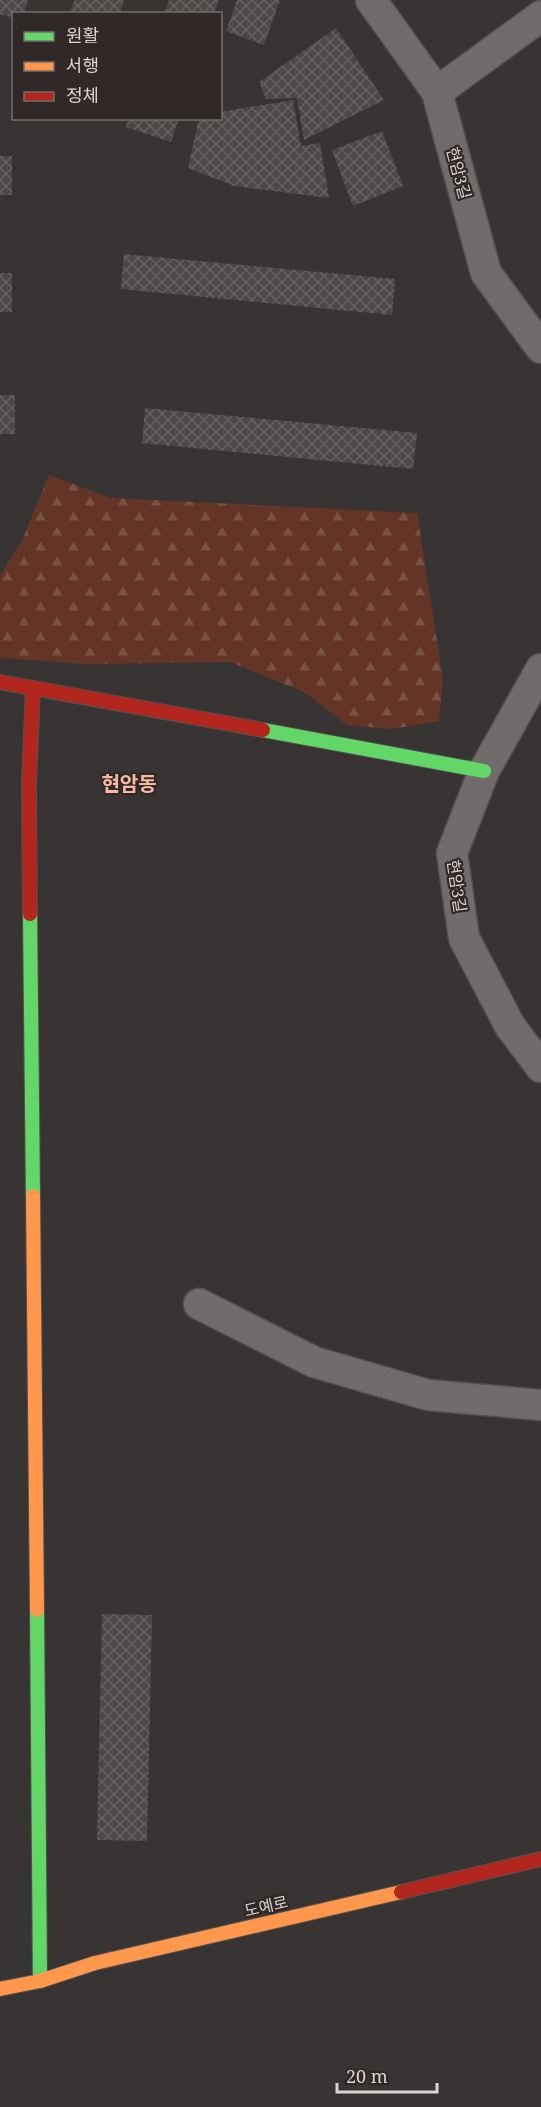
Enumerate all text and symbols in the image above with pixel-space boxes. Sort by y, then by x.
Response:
legend [12,12,222,120]
text: 원활 [66,23,99,47]
text: 서행 [66,53,99,77]
text: 정체 [66,83,99,107]
street label: 현암3길 [442,145,476,201]
district label: 현암동 [101,770,157,797]
street label: 현암3길 [442,858,472,914]
street label: 도예로 [242,1890,290,1922]
scale bar [337,2056,438,2094]
text: 20 m [346,2064,388,2088]

